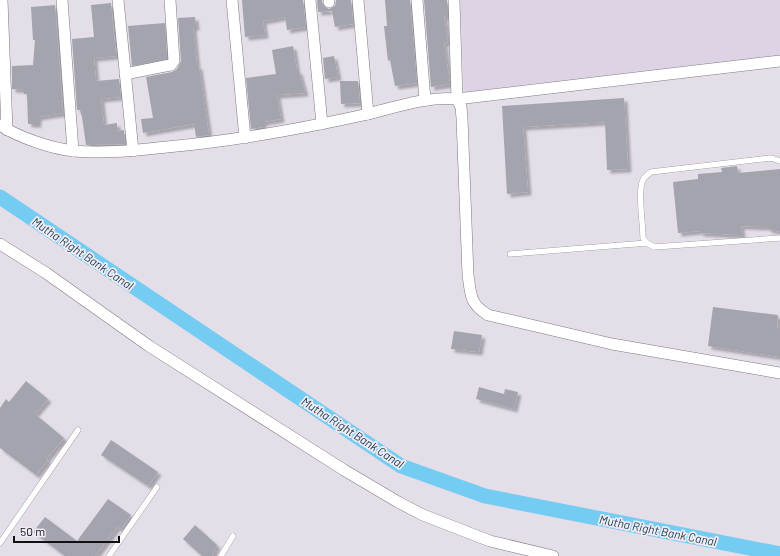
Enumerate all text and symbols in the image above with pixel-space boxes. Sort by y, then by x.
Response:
water label: Mutha Right Bank Canal [30,214,137,292]
water label: Mutha Right Bank Canal [299,394,407,471]
water label: Mutha Right Bank Canal [598,512,718,548]
scale bar [14,518,119,544]
text: 50 m [20,524,45,538]

